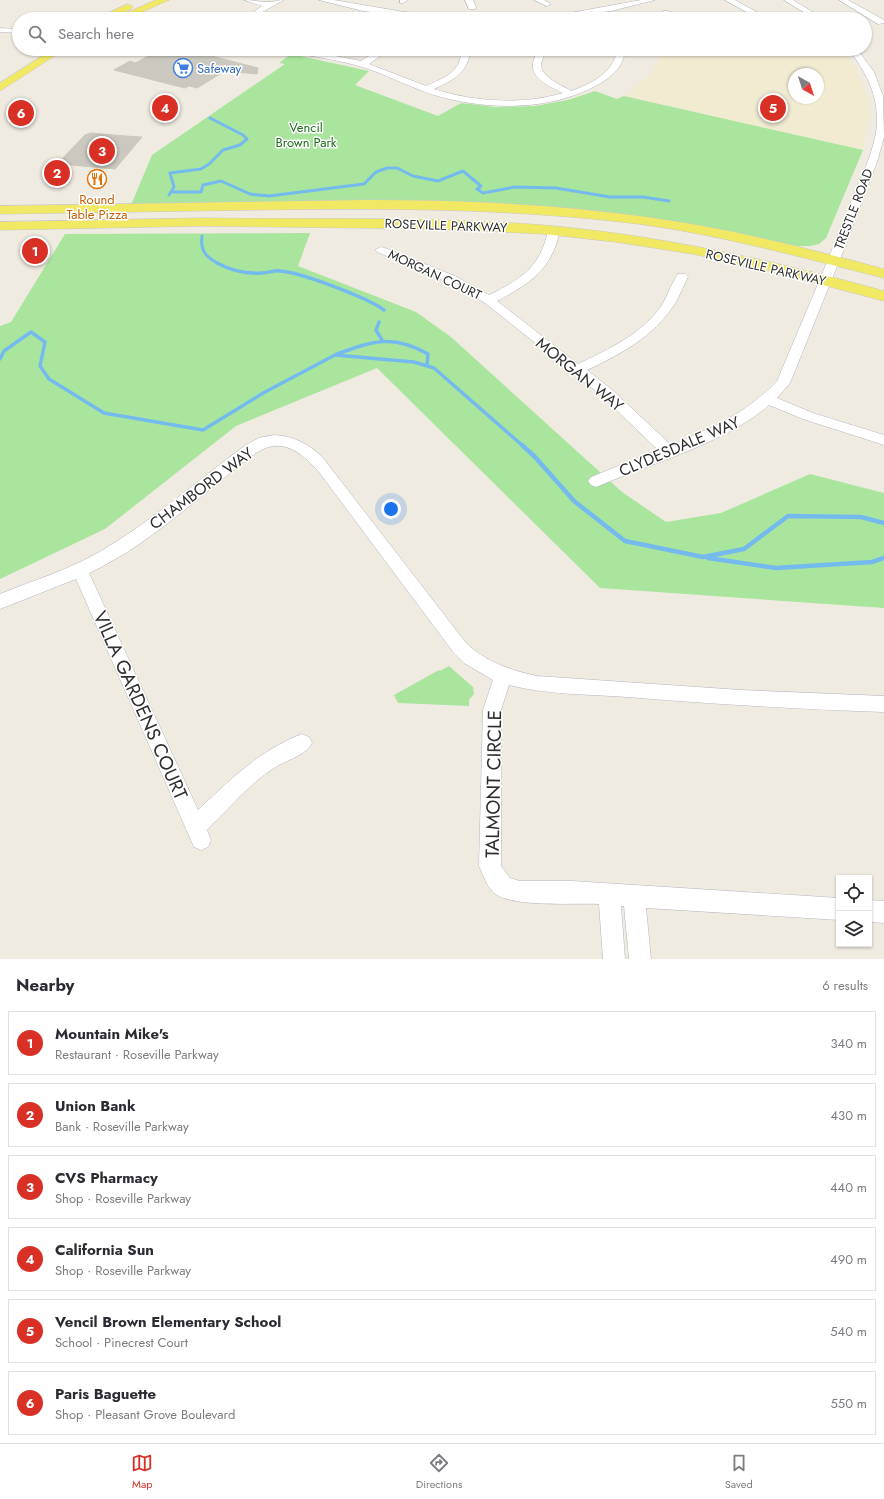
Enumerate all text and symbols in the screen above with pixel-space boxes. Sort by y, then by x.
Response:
search box [12,12,872,56]
icon: search [26,23,48,45]
text: Search here [58,23,134,45]
supermarket icon: Safeway [172,57,194,79]
place label: Safeway [197,59,242,78]
north arrow [788,68,824,104]
pin: 4 [152,93,178,123]
pin: 5 [760,93,786,123]
pin: 6 [8,98,34,128]
park label: Vencil Brown Park [275,118,337,152]
pin: 3 [89,136,115,166]
pin: 2 [44,158,70,188]
street label: TRESTLE ROAD [829,166,878,252]
restaurant icon: Round Table Pizza [86,168,108,190]
place label: Round Table Pizza [66,190,128,224]
street label: ROSEVILLE PARKWAY [384,214,508,237]
pin: 1 [22,236,48,266]
street label: ROSEVILLE PARKWAY [704,244,828,291]
street label: MORGAN COURT [385,245,485,304]
street label: MORGAN WAY [531,332,628,417]
street label: CLYDESDALE WAY [615,411,743,482]
street label: CHAMBORD WAY [145,442,258,535]
your location [381,499,401,519]
street label: VILLA GARDENS COURT [87,607,194,804]
street label: TALMONT CIRCLE [479,710,508,858]
map controls [836,875,872,947]
button: locate [836,875,872,911]
button: layers [836,911,872,947]
text: Nearby [16,973,74,997]
text: 6 results [822,976,868,995]
text: Mountain Mike's [55,1023,169,1045]
text: 1 [27,1034,33,1053]
text: 340 m [830,1034,867,1053]
text: Restaurant · Roseville Parkway [55,1045,219,1064]
text: Union Bank [55,1095,136,1117]
text: 2 [26,1106,34,1125]
text: 430 m [830,1106,867,1125]
text: Bank · Roseville Parkway [55,1117,189,1136]
text: CVS Pharmacy [55,1167,158,1189]
text: 3 [26,1178,34,1197]
text: 440 m [830,1178,867,1197]
text: Shop · Roseville Parkway [55,1189,191,1208]
text: California Sun [55,1239,154,1261]
text: 4 [25,1250,35,1269]
text: 490 m [830,1250,867,1269]
text: Shop · Roseville Parkway [55,1261,191,1280]
text: Vencil Brown Elementary School [55,1311,281,1333]
text: 5 [26,1322,34,1341]
text: 540 m [830,1322,867,1341]
text: School · Pinecrest Court [55,1333,188,1352]
text: Paris Baguette [55,1383,156,1405]
text: 6 [26,1394,34,1413]
text: 550 m [830,1394,867,1413]
text: Shop · Pleasant Grove Boulevard [55,1405,235,1424]
tab: Map [131,1452,153,1492]
tab: Directions [416,1452,462,1492]
tab: Saved [725,1452,753,1492]

